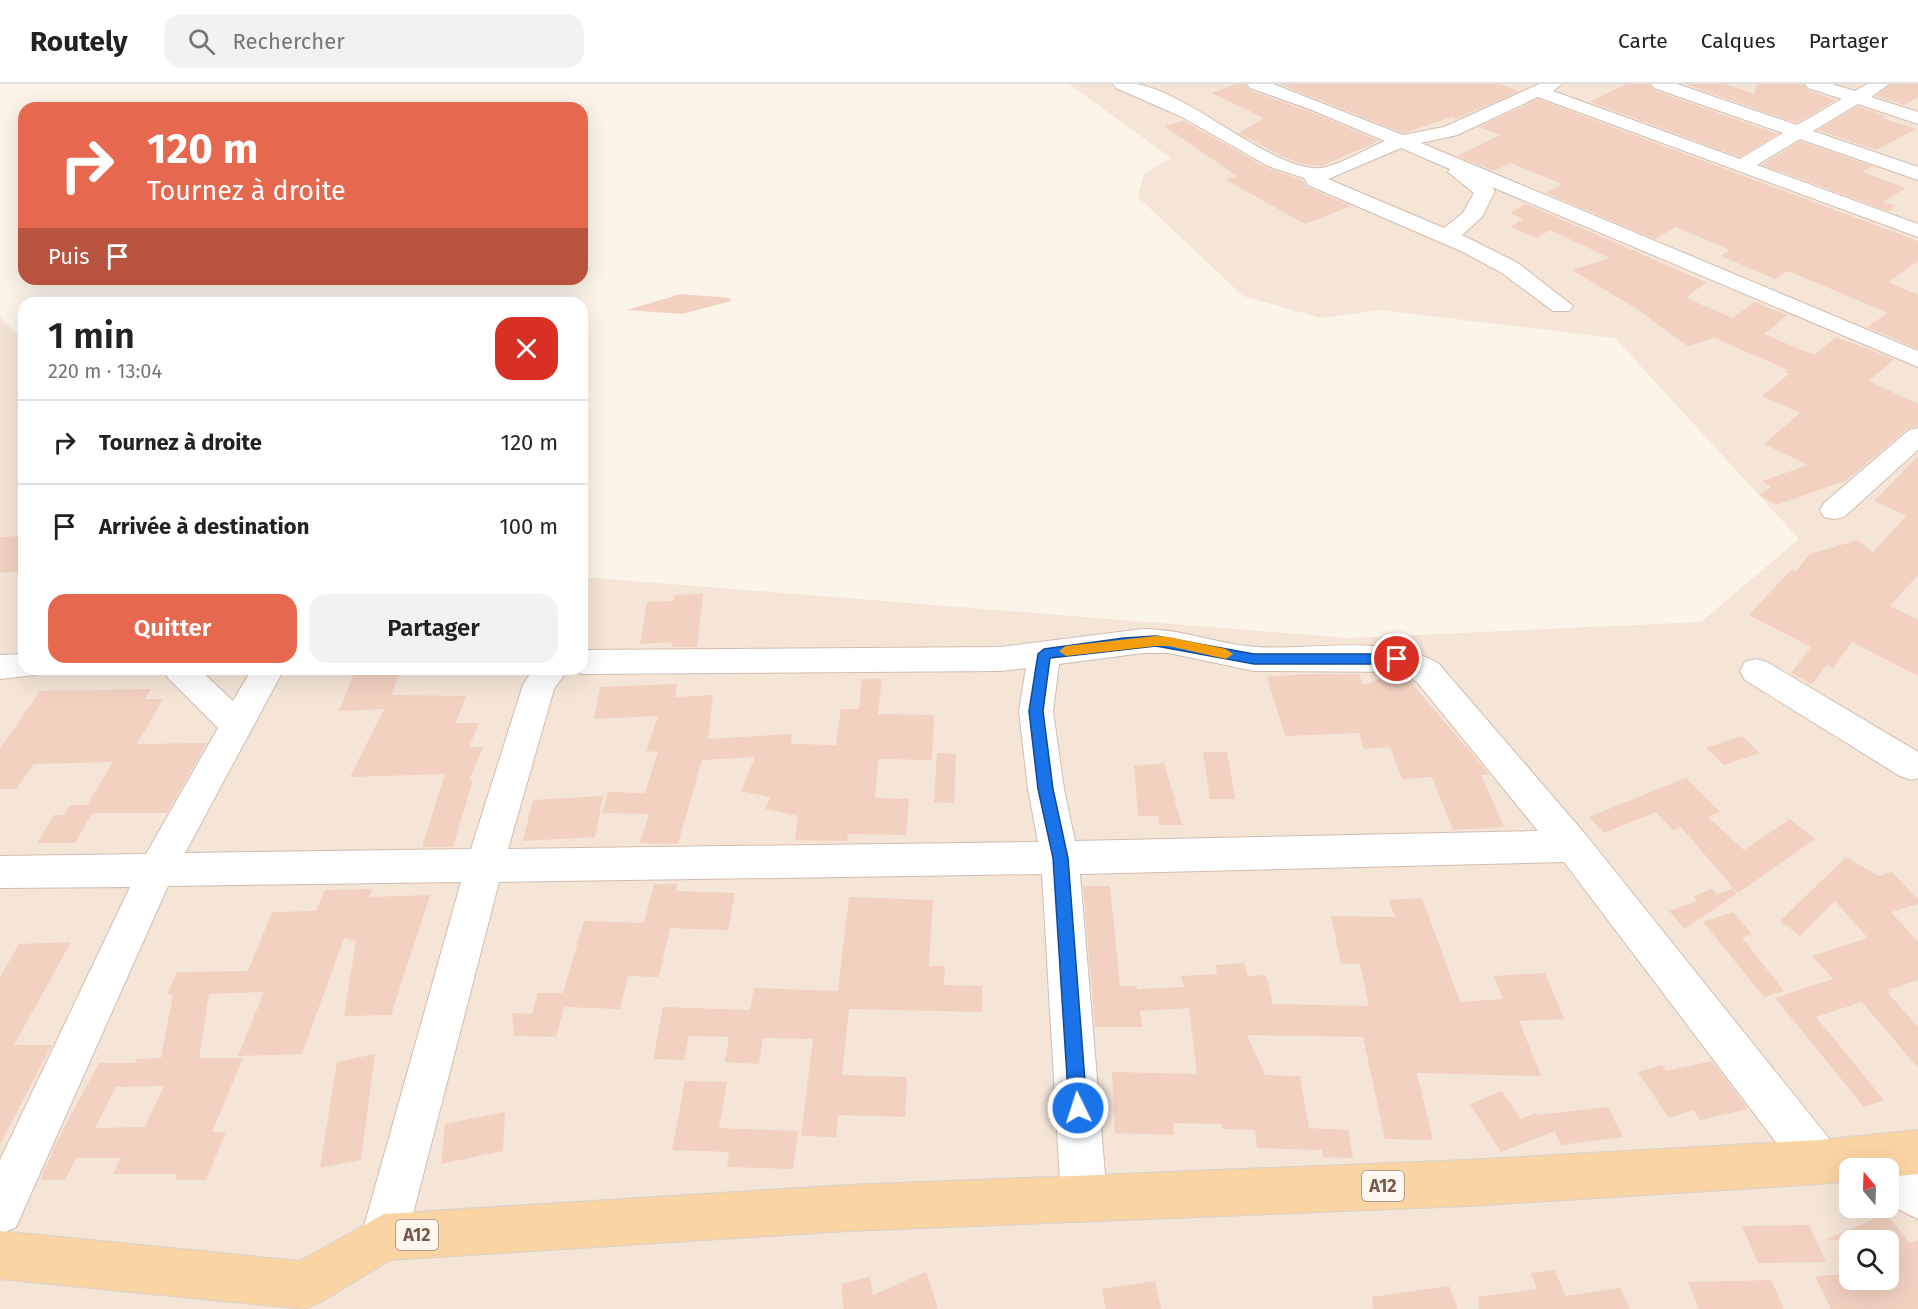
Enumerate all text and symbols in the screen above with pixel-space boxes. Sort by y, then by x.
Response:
search box [164,14,584,68]
text: Routely [30,25,128,58]
icon: search [185,25,218,58]
text: Rechercher [233,28,345,55]
text: Carte [1618,28,1668,54]
text: Calques [1701,28,1776,54]
text: Partager [1809,28,1888,54]
text: 120 m [147,124,258,174]
icon: right [48,126,126,204]
text: Tournez à droite [147,175,346,207]
icon: arrive [101,240,134,273]
text: Puis [48,243,89,270]
text: 1 min [48,314,135,358]
button: close [495,317,558,380]
text: 220 m · 13:04 [48,359,162,383]
icon: right [48,426,81,459]
text: Tournez à droite [99,429,262,456]
text: 120 m [501,429,558,456]
icon: arrive [48,510,81,543]
text: Arrivée à destination [99,513,309,540]
text: 100 m [499,513,558,540]
button: Quitter [48,594,297,663]
button: Partager [309,594,558,663]
pin [1371,633,1422,684]
icon: arrive [1380,642,1413,675]
position arrow [1046,1076,1110,1140]
north arrow [1839,1158,1899,1218]
map controls [1839,1158,1899,1290]
road number: A12 [1362,1171,1404,1201]
road number: A12 [396,1220,438,1250]
button: search [1839,1230,1899,1290]

